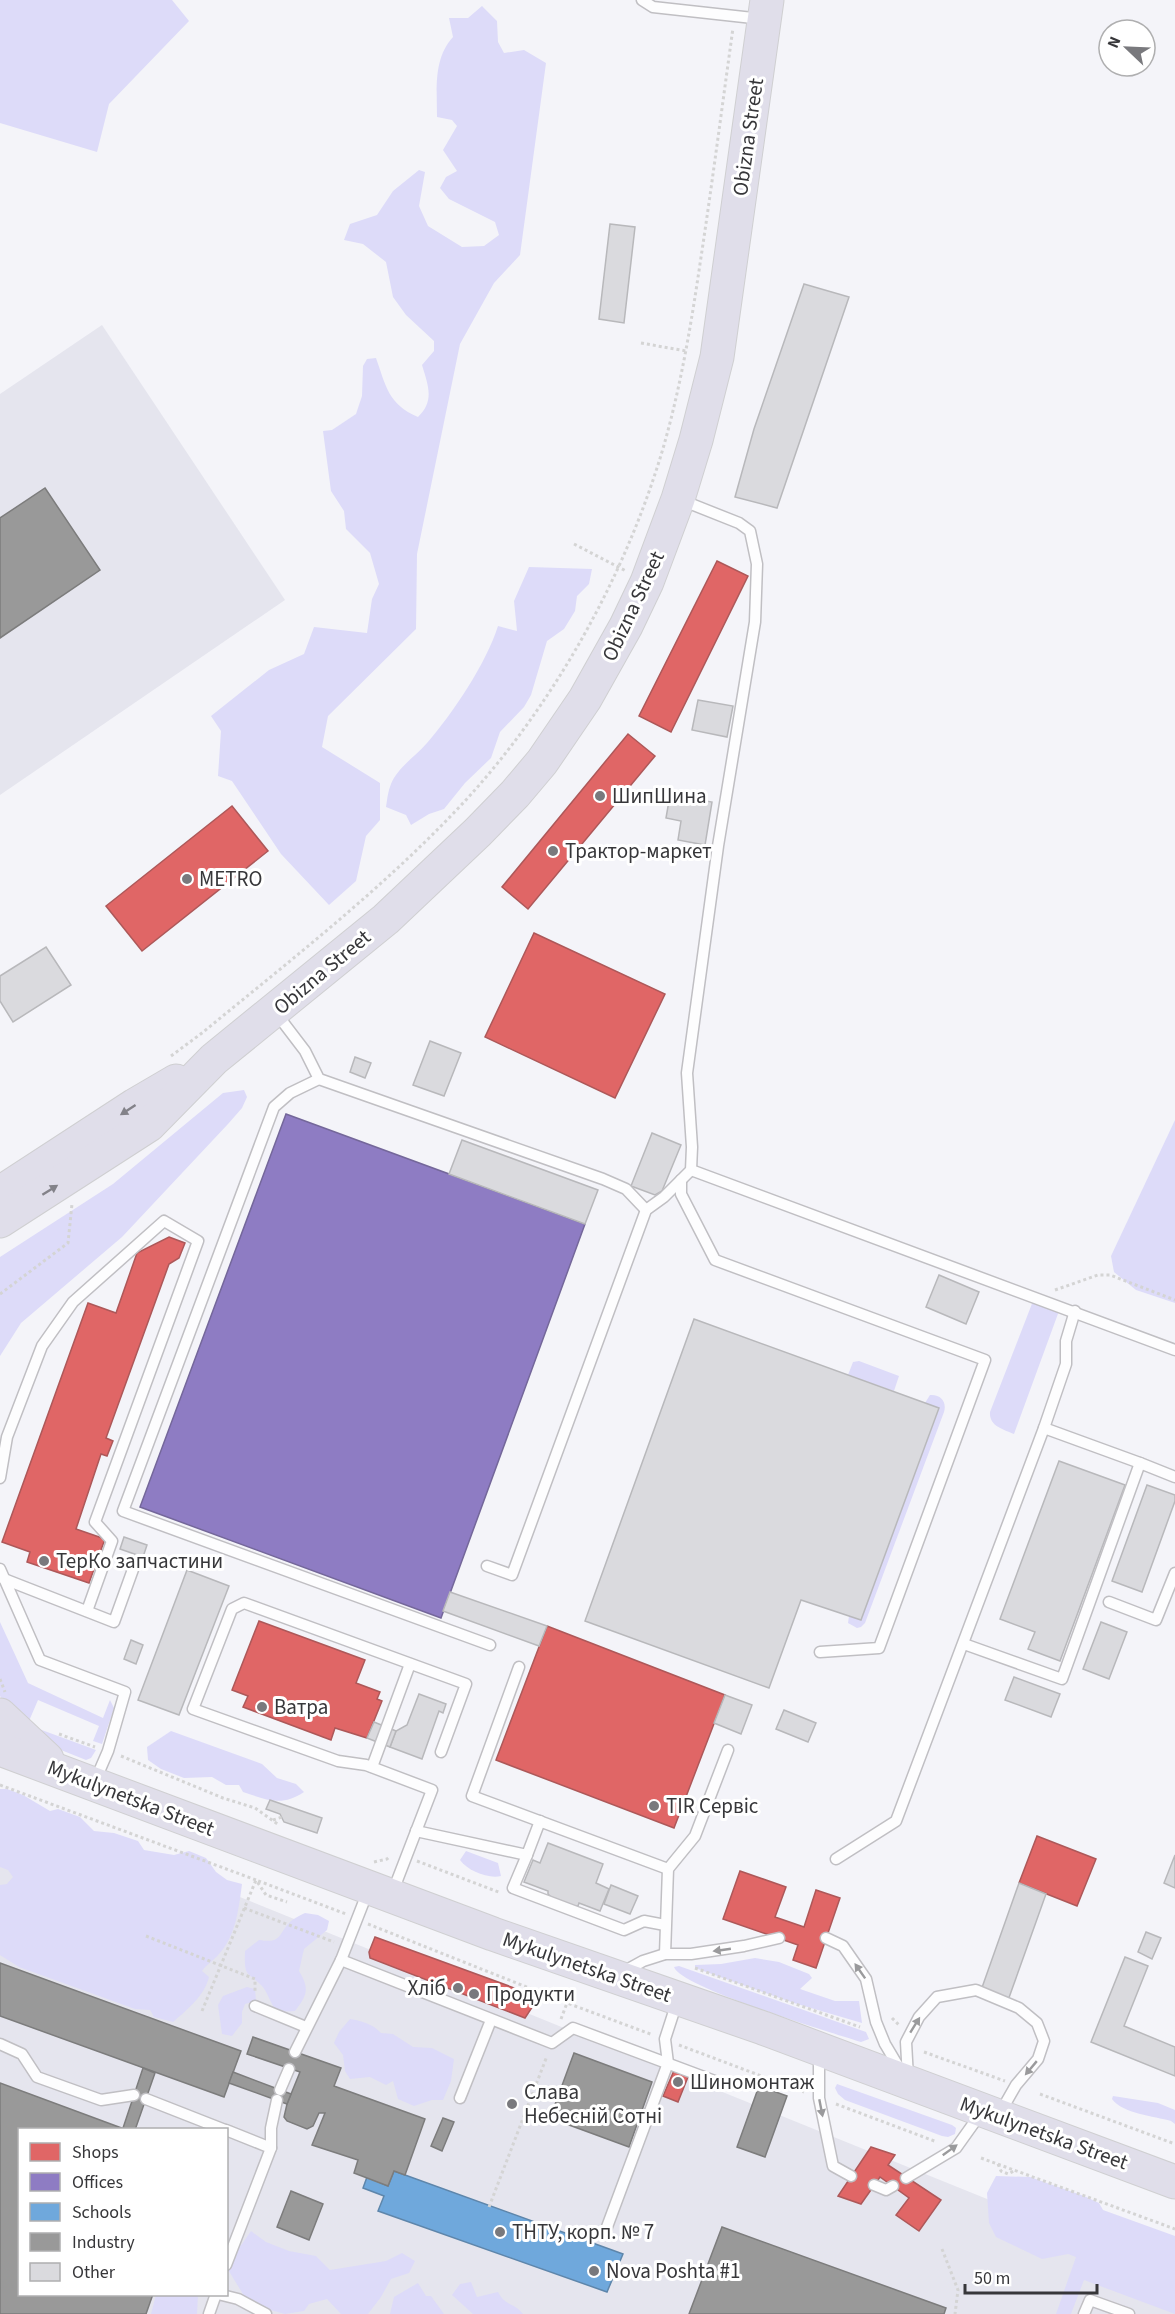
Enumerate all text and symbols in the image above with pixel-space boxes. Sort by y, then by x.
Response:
north arrow [1097,18,1157,78]
text: N [1102,33,1126,52]
street label: Obizna Street [725,76,771,198]
street label: Obizna Street [594,546,672,666]
place label: ШипШина [612,781,707,811]
marker: ШипШина [593,789,607,803]
place label: Трактор-маркет [565,836,712,866]
marker: Трактор-маркет [546,844,560,858]
place label: METRO [199,864,262,894]
marker: METRO [180,872,194,886]
street label: Obizna Street [267,922,377,1022]
one-way arrow [120,1104,136,1116]
one-way arrow [41,1184,58,1195]
place label: ТерКо запчастини [56,1546,223,1576]
marker: ТерКо запчастини [37,1554,51,1568]
place label: Ватра [274,1692,328,1722]
marker: Ватра [255,1700,269,1714]
street label: Mykulynetska Street [43,1752,219,1844]
place label: TIR Сервіс [666,1791,759,1821]
marker: TIR Сервіс [647,1799,661,1813]
street label: Mykulynetska Street [499,1924,675,2010]
one-way arrow [712,1945,731,1954]
one-way arrow [854,1963,866,1979]
place label: Хліб [407,1973,446,2003]
place label: Продукти [486,1979,575,2009]
marker: Хліб [451,1981,465,1995]
marker: Продукти [467,1987,481,2001]
one-way arrow [909,2017,920,2033]
one-way arrow [1025,2060,1037,2075]
place label: Шиномонтаж [690,2067,815,2097]
marker: Шиномонтаж [671,2075,685,2089]
place label: Слава Небесній Сотні [524,2077,662,2131]
street label: Mykulynetska Street [956,2089,1132,2177]
marker: Слава Небесній Сотні [505,2097,519,2111]
one-way arrow [817,2098,826,2117]
legend [18,2128,228,2296]
text: Shops [72,2140,119,2165]
one-way arrow [942,2144,958,2156]
text: Offices [72,2170,123,2195]
text: Schools [72,2200,131,2225]
place label: ТНТУ, корп. № 7 [512,2217,654,2247]
marker: ТНТУ, корп. № 7 [493,2225,507,2239]
text: Industry [72,2230,135,2255]
place label: Nova Poshta #1 [606,2256,740,2286]
scale bar [965,2257,1097,2295]
text: Other [72,2260,116,2285]
marker: Nova Poshta #1 [587,2264,601,2278]
text: 50 m [974,2266,1010,2291]

